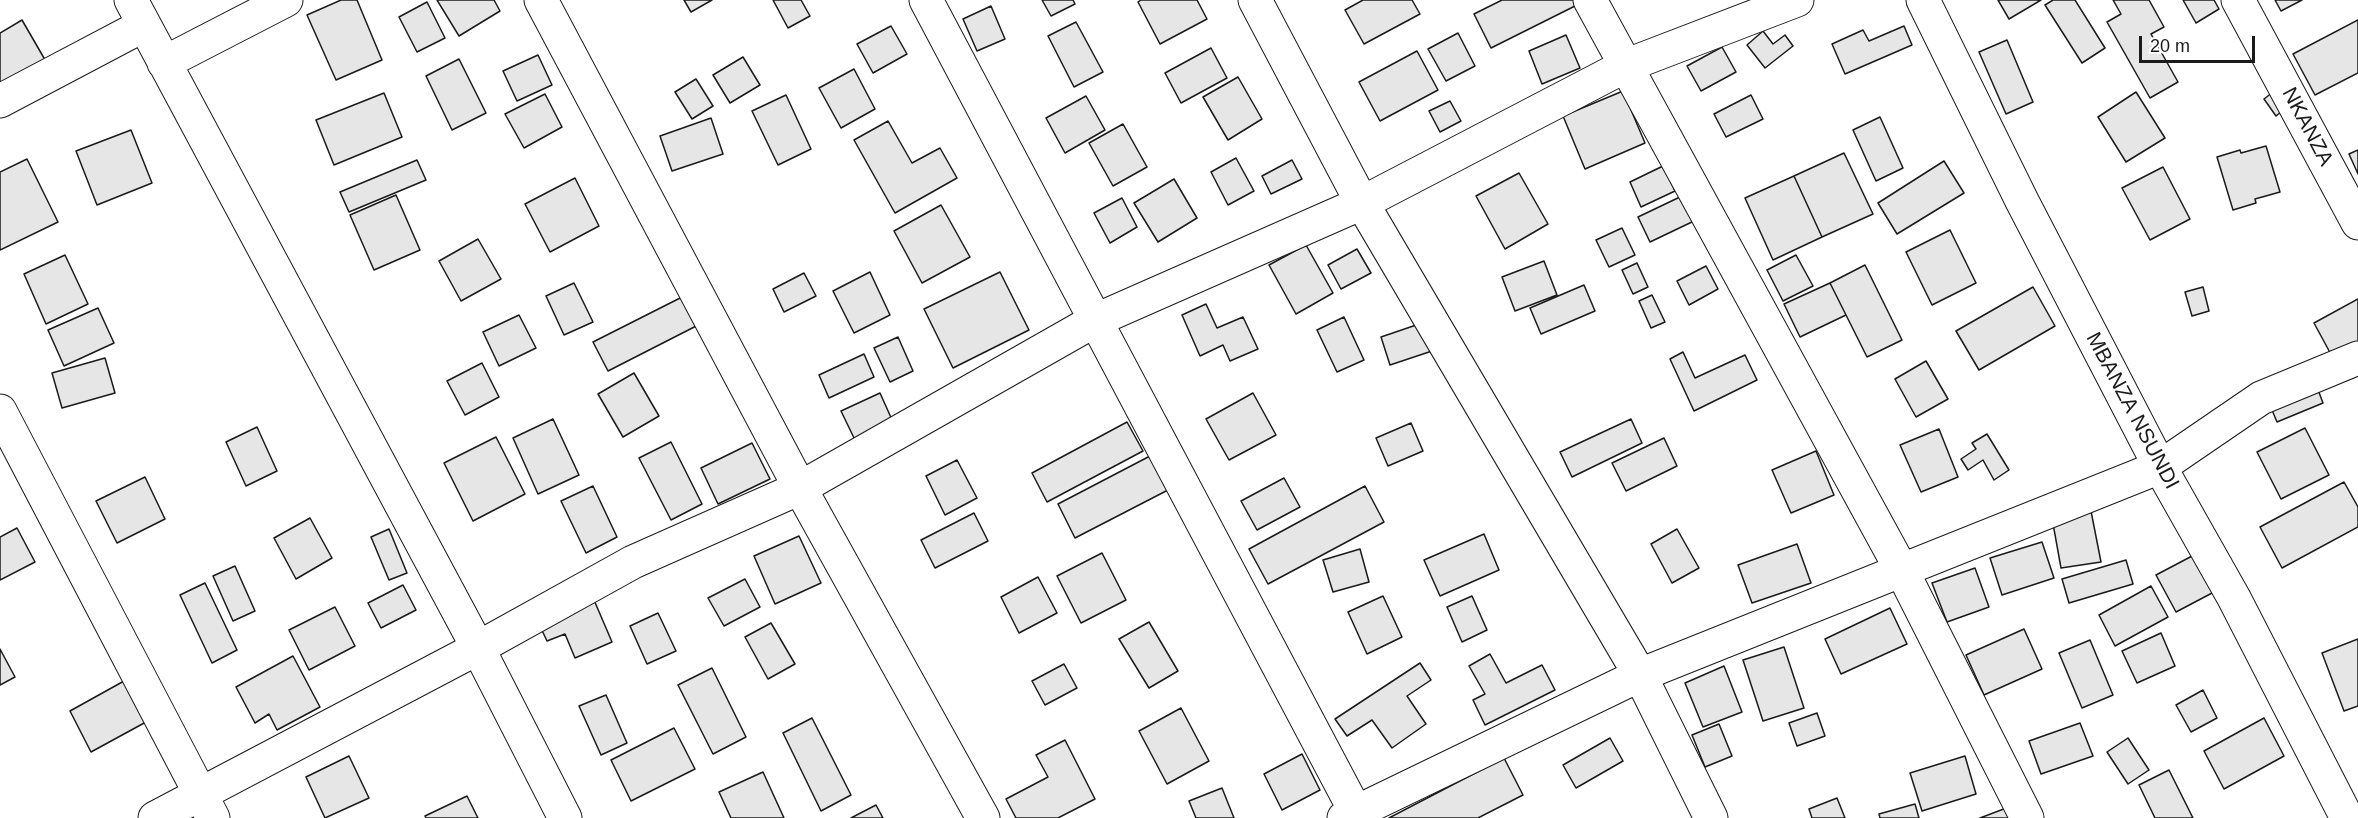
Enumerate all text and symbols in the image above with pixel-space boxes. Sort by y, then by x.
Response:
scale bar [2142,24,2258,62]
text: 20 m [2150,36,2190,56]
street label: NKANZA [2276,83,2338,171]
street label: MBANZA NSUNDI [2080,328,2184,494]

